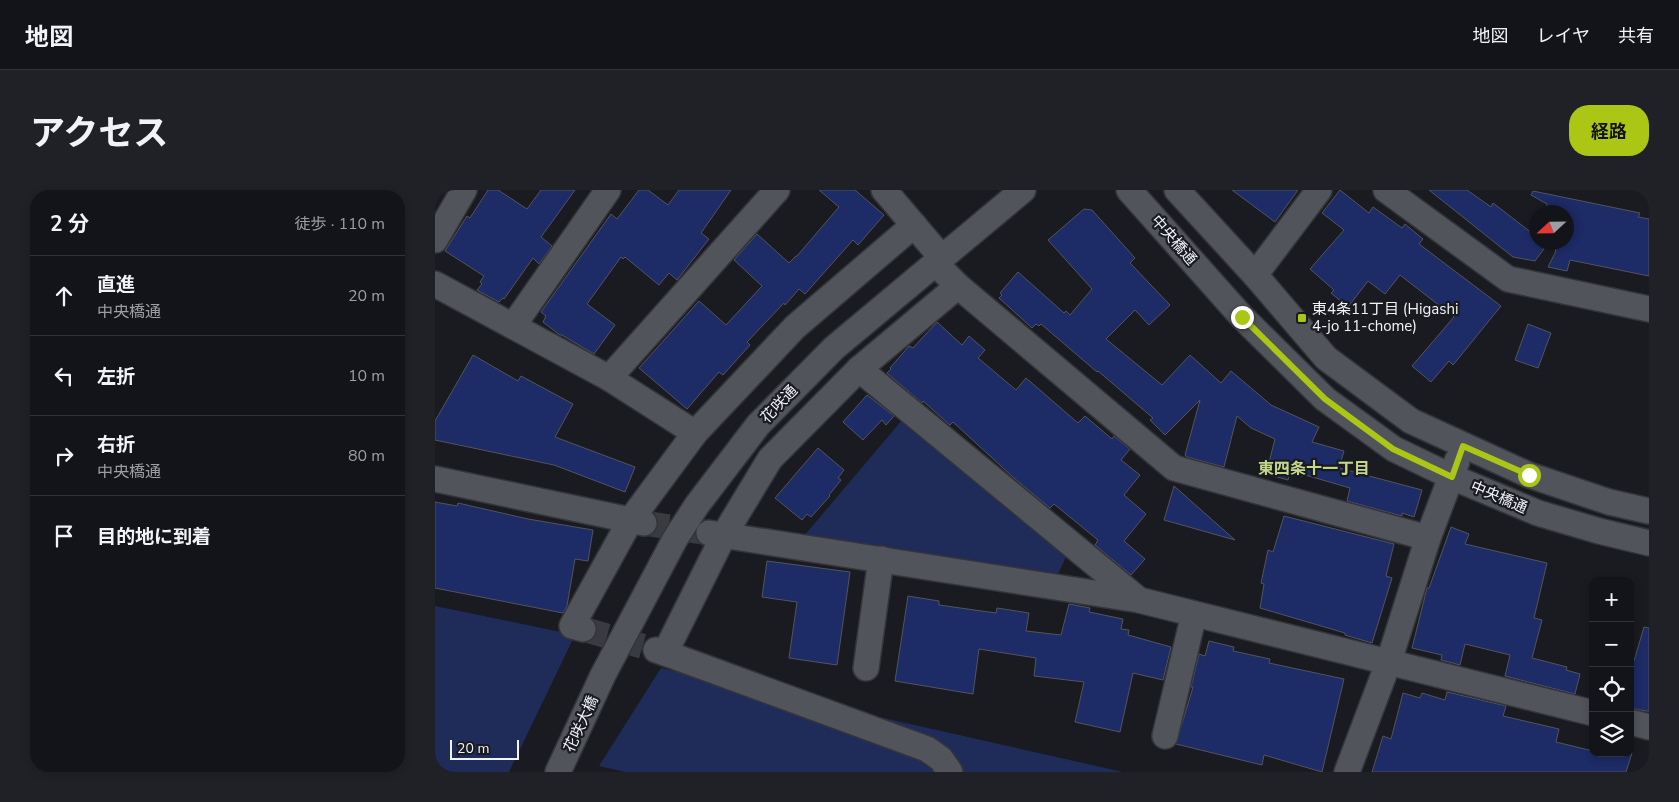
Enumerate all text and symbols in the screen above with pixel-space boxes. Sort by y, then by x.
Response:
text: 地図 [25,21,73,53]
text: 地図 [1473,24,1509,48]
text: レイヤ [1537,24,1590,48]
text: 共有 [1618,24,1654,48]
button: 経路 [1569,105,1649,156]
text: アクセス [30,110,168,157]
north arrow [1529,205,1574,250]
text: 2 分 [50,210,89,238]
street label: 中央橋通 [1147,211,1201,269]
text: 徒歩 · 110 m [295,213,385,235]
text: 直進 [97,272,135,298]
icon: ahead [50,282,78,310]
text: 20 m [348,285,385,307]
place label: 東4条11丁目 (Higashi 4-jo 11-chome) [1312,299,1458,336]
text: 中央橋通 [97,301,161,323]
route end [1231,306,1254,329]
marker: 東4条11丁目 (Higashi 4-jo 11-chome) [1296,312,1308,324]
icon: left [50,362,78,390]
text: 左折 [97,364,135,390]
text: 10 m [348,365,385,387]
street label: 花咲通 [756,381,802,427]
text: 右折 [97,432,135,458]
icon: right [50,442,78,470]
text: 80 m [348,445,385,467]
district label: 東四条十一丁目 [1258,458,1370,480]
text: 中央橋通 [97,461,161,483]
route start [1518,464,1541,487]
street label: 中央橋通 [1467,476,1531,518]
icon: arrive [50,522,78,550]
text: 目的地に到着 [97,524,211,550]
map controls [1589,577,1634,757]
button: + [1589,577,1634,622]
button: − [1589,622,1634,667]
button: locate [1589,667,1634,712]
street label: 花咲大橋 [559,693,603,755]
button: layers [1589,712,1634,757]
scale bar [450,737,519,760]
text: 20 m [457,739,489,758]

